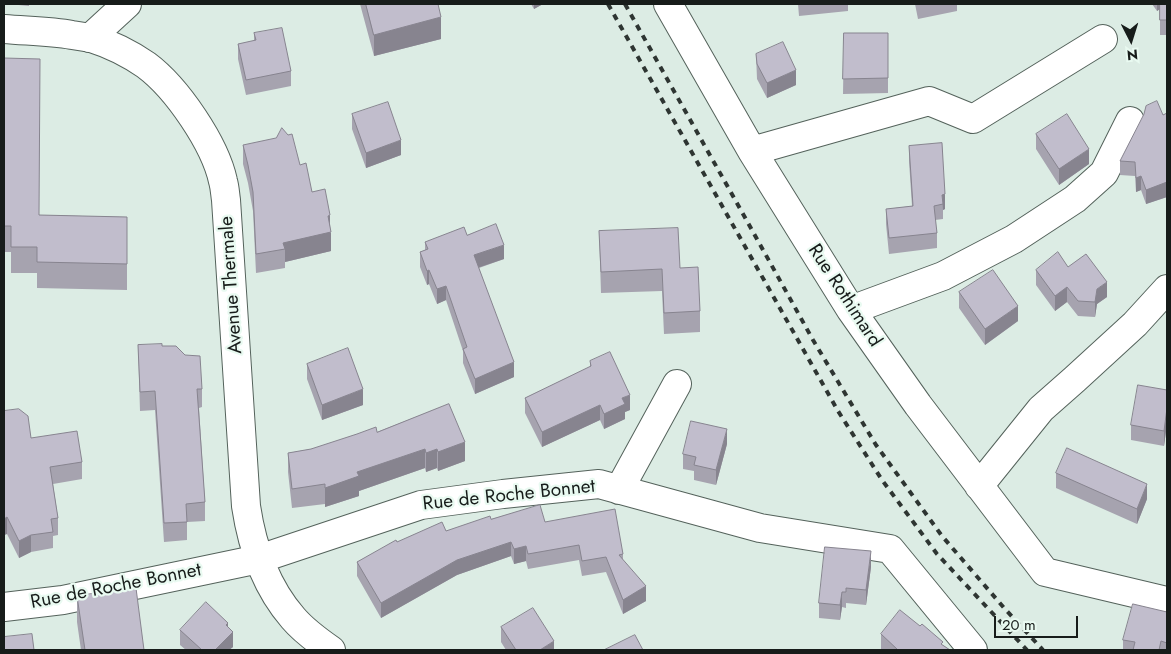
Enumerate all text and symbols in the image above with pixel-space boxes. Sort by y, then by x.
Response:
north arrow [1106,15,1156,65]
text: N [1126,44,1139,65]
street label: Avenue Thermale [216,215,248,355]
street label: Rue Rothimard [802,240,886,352]
street label: Rue de Roche Bonnet [422,476,596,516]
street label: Rue de Roche Bonnet [29,559,203,615]
scale bar [996,606,1080,638]
text: 20 m [1002,614,1036,636]

